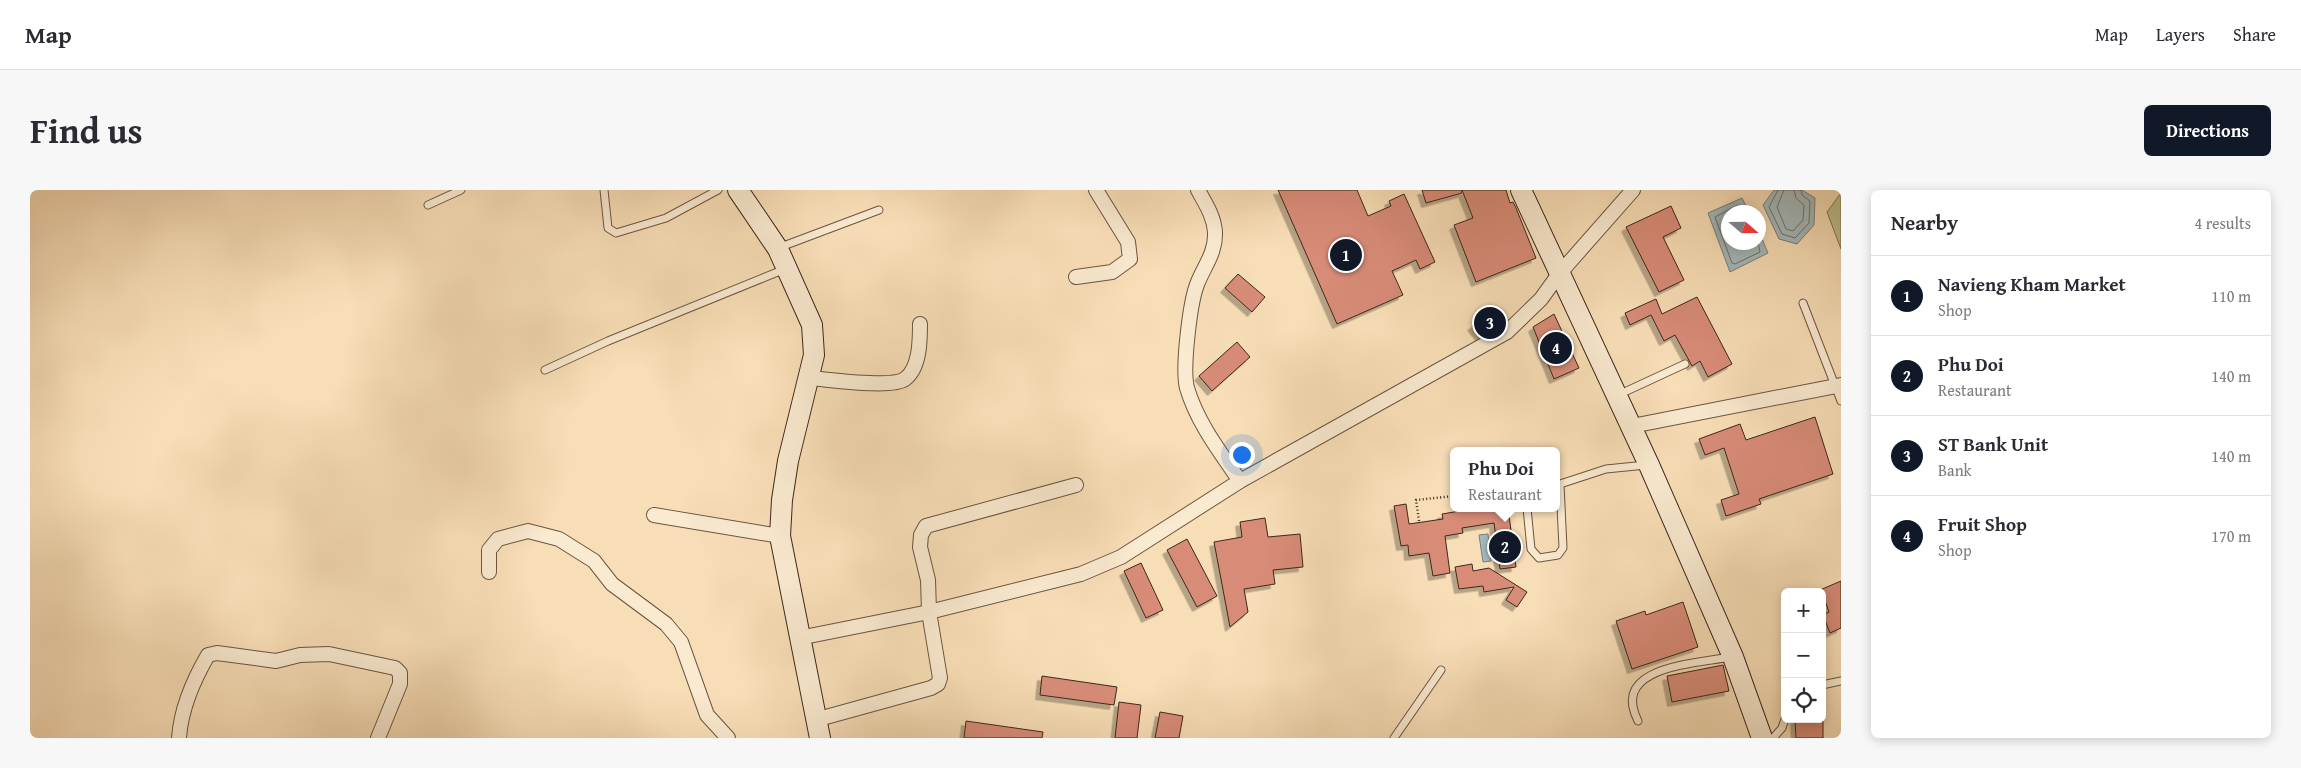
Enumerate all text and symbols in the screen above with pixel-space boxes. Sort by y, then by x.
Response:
text: Map [25,17,72,52]
text: Map [2095,21,2128,48]
text: Layers [2156,21,2205,48]
text: Share [2233,21,2276,48]
text: Find us [30,105,143,156]
button: Directions [2144,105,2271,156]
north arrow [1721,205,1766,250]
text: Nearby [1891,207,1958,238]
text: 4 results [2194,211,2251,235]
pin: 1 [1330,236,1362,274]
text: Navieng Kham Market [1938,270,2126,298]
text: 1 [1903,284,1911,308]
text: 110 m [2211,284,2251,308]
text: Shop [1938,298,1972,322]
pin: 3 [1474,304,1506,342]
pin: 4 [1540,329,1572,367]
text: Phu Doi [1938,350,2004,378]
text: 2 [1903,364,1911,388]
text: 140 m [2211,364,2251,388]
text: Restaurant [1938,378,2012,402]
text: ST Bank Unit [1938,430,2048,458]
your location [1229,442,1255,468]
text: 3 [1903,444,1911,468]
text: 140 m [2211,444,2251,468]
popup [1450,447,1560,512]
text: Phu Doi [1468,454,1534,482]
text: Bank [1938,458,1972,482]
text: Restaurant [1468,482,1542,506]
text: Fruit Shop [1938,510,2027,538]
text: 4 [1903,524,1911,548]
text: 170 m [2211,524,2251,548]
pin: 2 [1489,528,1521,566]
text: Shop [1938,538,1972,562]
map controls [1781,588,1826,723]
button: + [1781,588,1826,633]
button: − [1781,633,1826,678]
button: locate [1781,678,1826,723]

